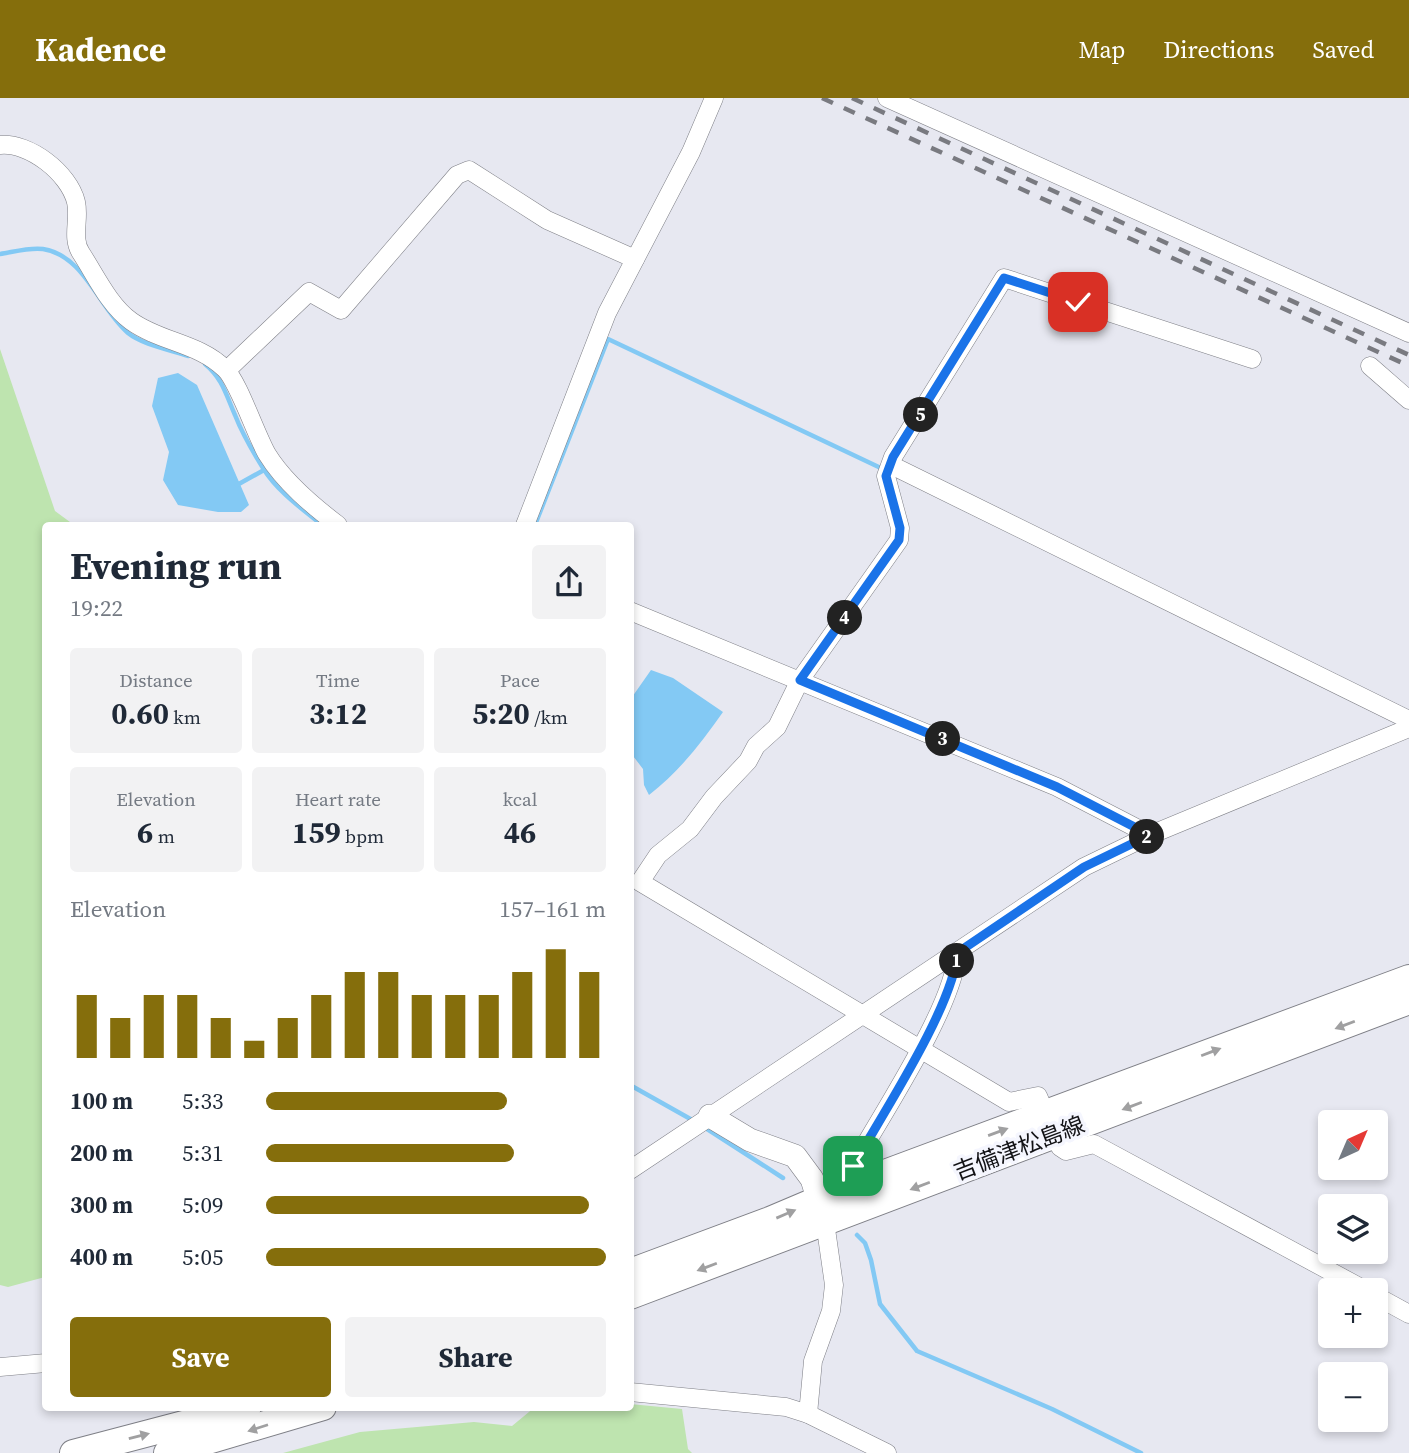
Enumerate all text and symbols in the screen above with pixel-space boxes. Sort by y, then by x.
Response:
text: Kadence [35,27,166,72]
text: Map [1078,33,1125,66]
text: Directions [1163,33,1274,66]
text: Saved [1312,33,1374,66]
pin [1048,272,1108,332]
icon: check [1059,283,1097,321]
pin: 5 [904,398,939,432]
text: 5 [915,401,926,427]
text: Evening run [70,540,282,592]
button: share [532,545,606,619]
text: 19:22 [70,592,123,624]
pin: 4 [828,601,862,636]
text: 4 [839,604,850,630]
text: Distance [119,667,193,693]
text: Time [316,667,360,693]
text: Pace [500,667,540,693]
text: 0.60 [111,693,169,734]
text: 3:12 [309,693,367,734]
text: 5:20 [472,693,530,734]
text: km [169,704,201,730]
text: /km [530,704,568,730]
pin: 3 [926,722,960,756]
text: 3 [937,725,948,751]
text: Elevation [116,786,196,812]
text: Heart rate [295,786,381,812]
text: kcal [503,786,537,812]
text: 6 [137,812,153,853]
text: 159 [292,812,341,853]
text: 46 [504,812,536,853]
pin: 2 [1130,820,1164,854]
text: m [153,823,175,849]
text: bpm [341,823,384,849]
text: 2 [1141,823,1152,849]
text: Elevation [70,893,166,925]
text: 157–161 m [499,893,606,925]
pin: 1 [940,944,974,978]
text: 1 [951,947,962,973]
one-way arrow [1335,1020,1356,1031]
one-way arrow [1201,1047,1222,1058]
text: 100 m [70,1085,133,1117]
text: 5:33 [182,1085,223,1117]
one-way arrow [1122,1100,1143,1111]
street label: 吉備津松島線 [949,1108,1089,1188]
north arrow [1318,1110,1388,1180]
map controls [1318,1110,1388,1432]
one-way arrow [987,1126,1008,1137]
pin [823,1136,883,1196]
text: 200 m [70,1137,133,1169]
text: 5:31 [182,1137,223,1169]
icon: arrive [834,1147,872,1185]
one-way arrow [909,1181,930,1192]
text: 300 m [70,1189,133,1221]
text: 5:09 [182,1189,223,1221]
button: layers [1318,1194,1388,1264]
one-way arrow [775,1208,796,1219]
text: 400 m [70,1241,133,1273]
text: 5:05 [182,1241,223,1273]
one-way arrow [696,1261,717,1272]
button: + [1318,1278,1388,1348]
button: Save [70,1317,331,1397]
button: Share [345,1317,606,1397]
button: − [1318,1362,1388,1432]
one-way arrow [247,1423,268,1434]
one-way arrow [128,1430,150,1441]

